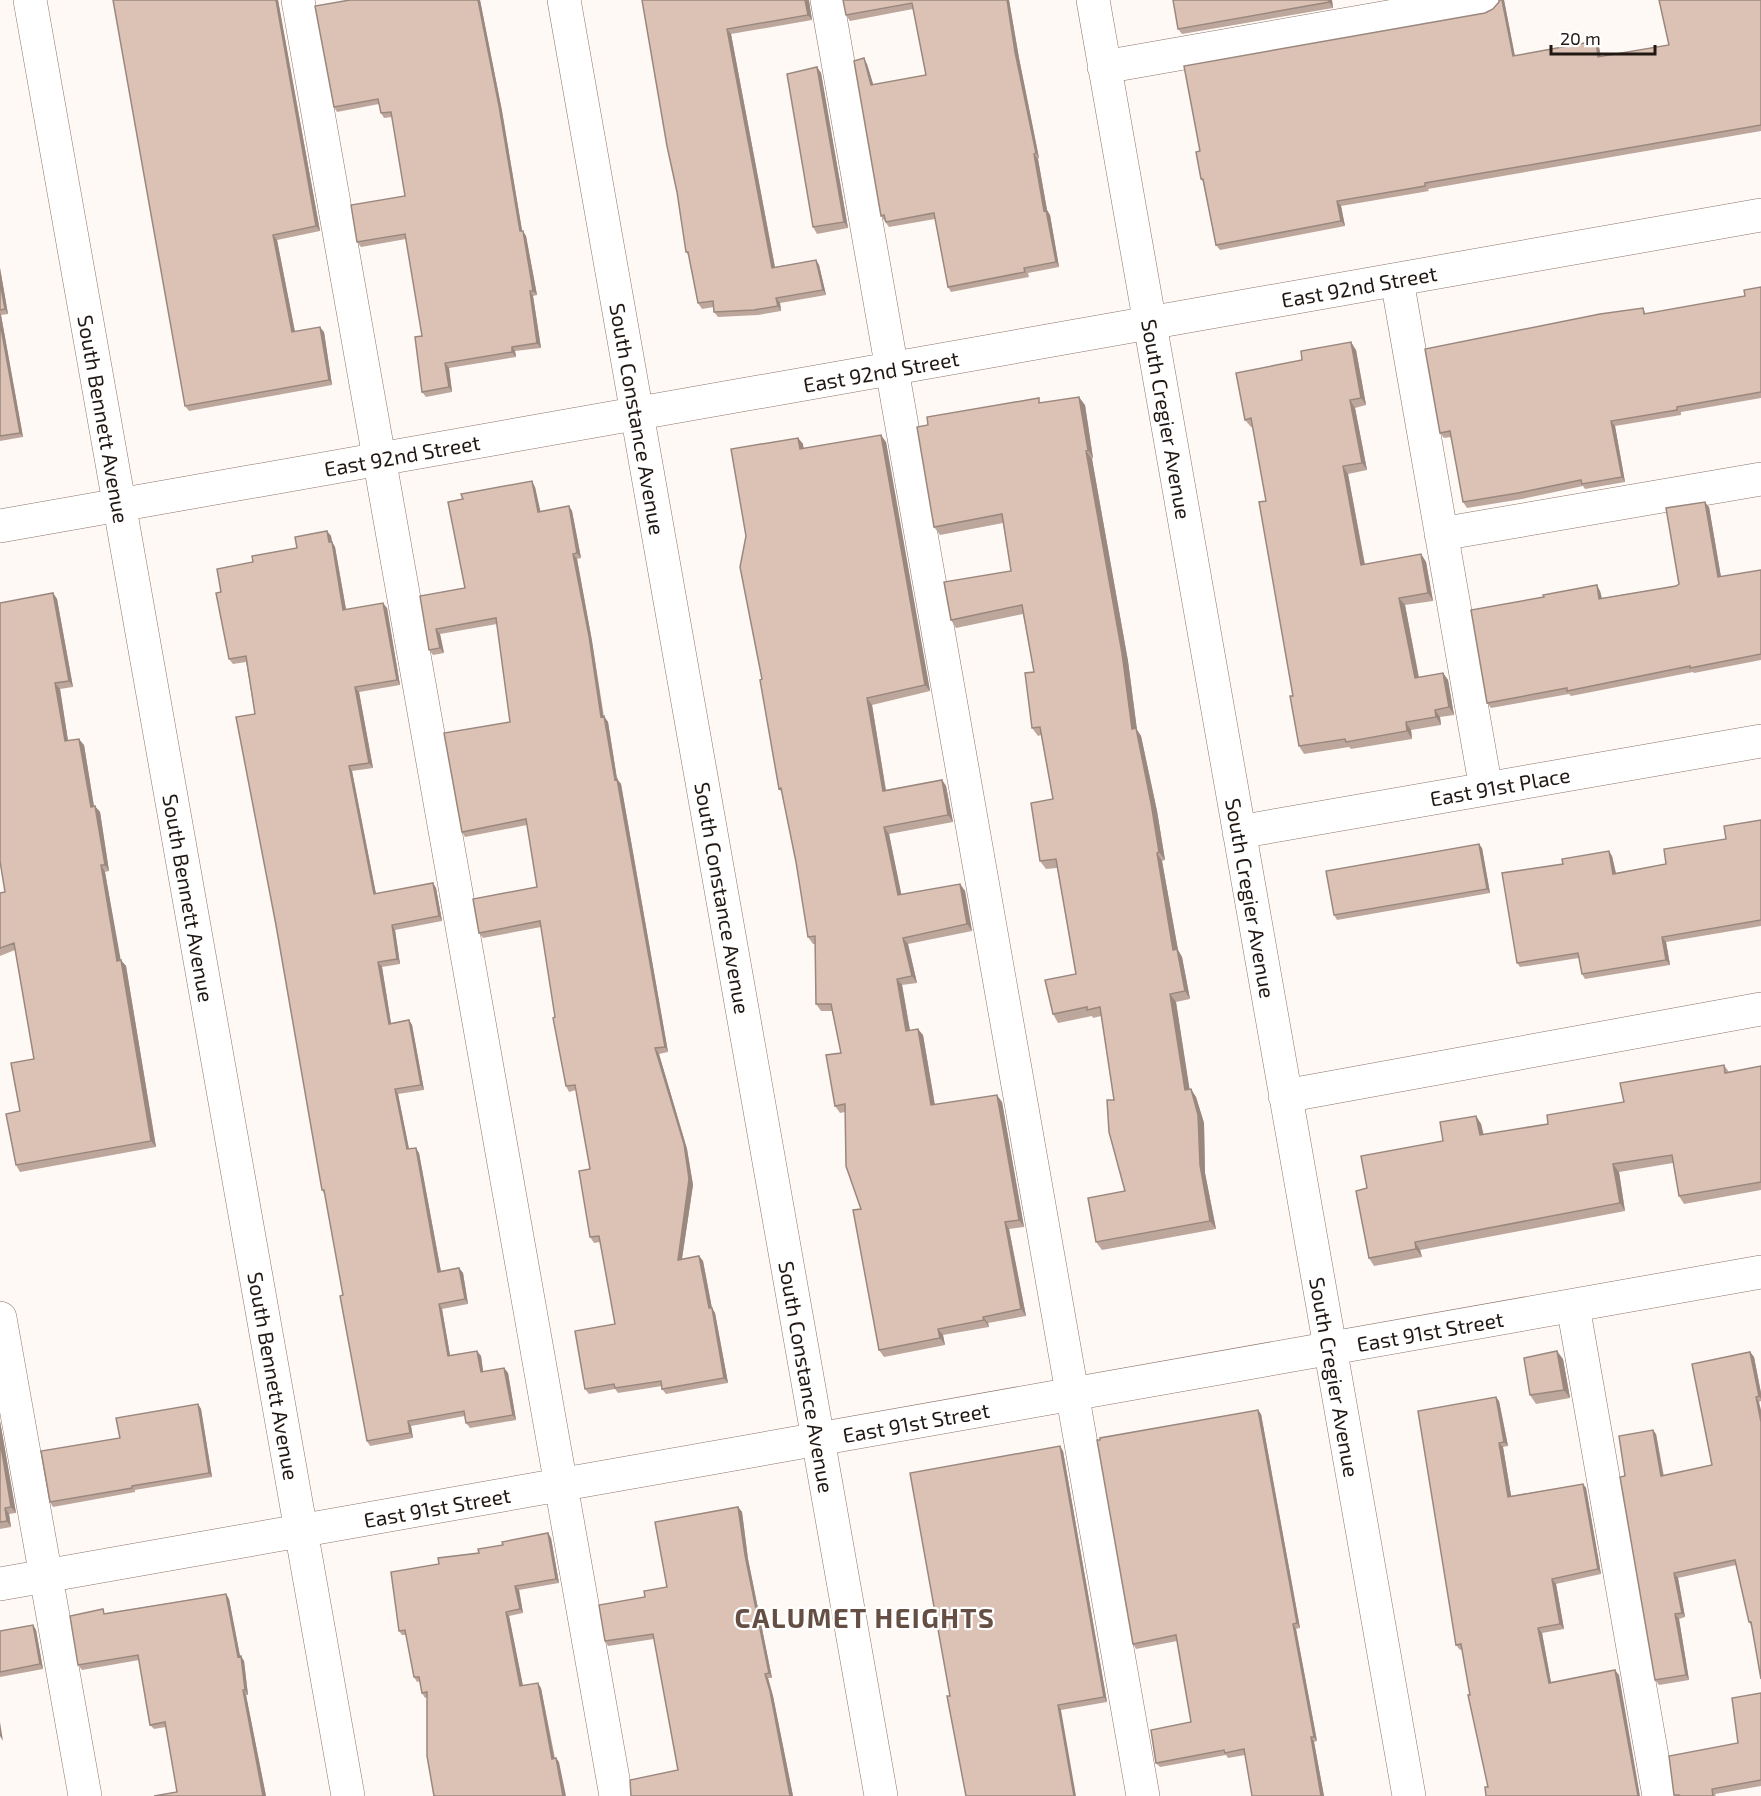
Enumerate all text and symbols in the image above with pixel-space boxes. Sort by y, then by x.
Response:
scale bar [1551,18,1654,56]
text: 20 m [1560,27,1601,49]
street label: East 92nd Street [1279,260,1439,312]
street label: South Constance Avenue [605,301,671,537]
street label: South Bennett Avenue [73,313,135,525]
street label: South Cregier Avenue [1137,317,1197,521]
street label: East 92nd Street [801,345,961,397]
street label: East 92nd Street [322,429,482,481]
street label: East 91st Place [1428,761,1572,811]
street label: South Constance Avenue [690,780,756,1016]
street label: South Bennett Avenue [158,792,220,1004]
street label: South Cregier Avenue [1221,796,1281,1000]
street label: South Constance Avenue [774,1259,840,1495]
street label: South Bennett Avenue [243,1270,305,1482]
street label: South Cregier Avenue [1305,1275,1365,1479]
street label: East 91st Street [1355,1306,1505,1356]
street label: East 91st Street [841,1397,991,1447]
street label: East 91st Street [362,1482,512,1532]
district label: CALUMET HEIGHTS [735,1601,995,1633]

